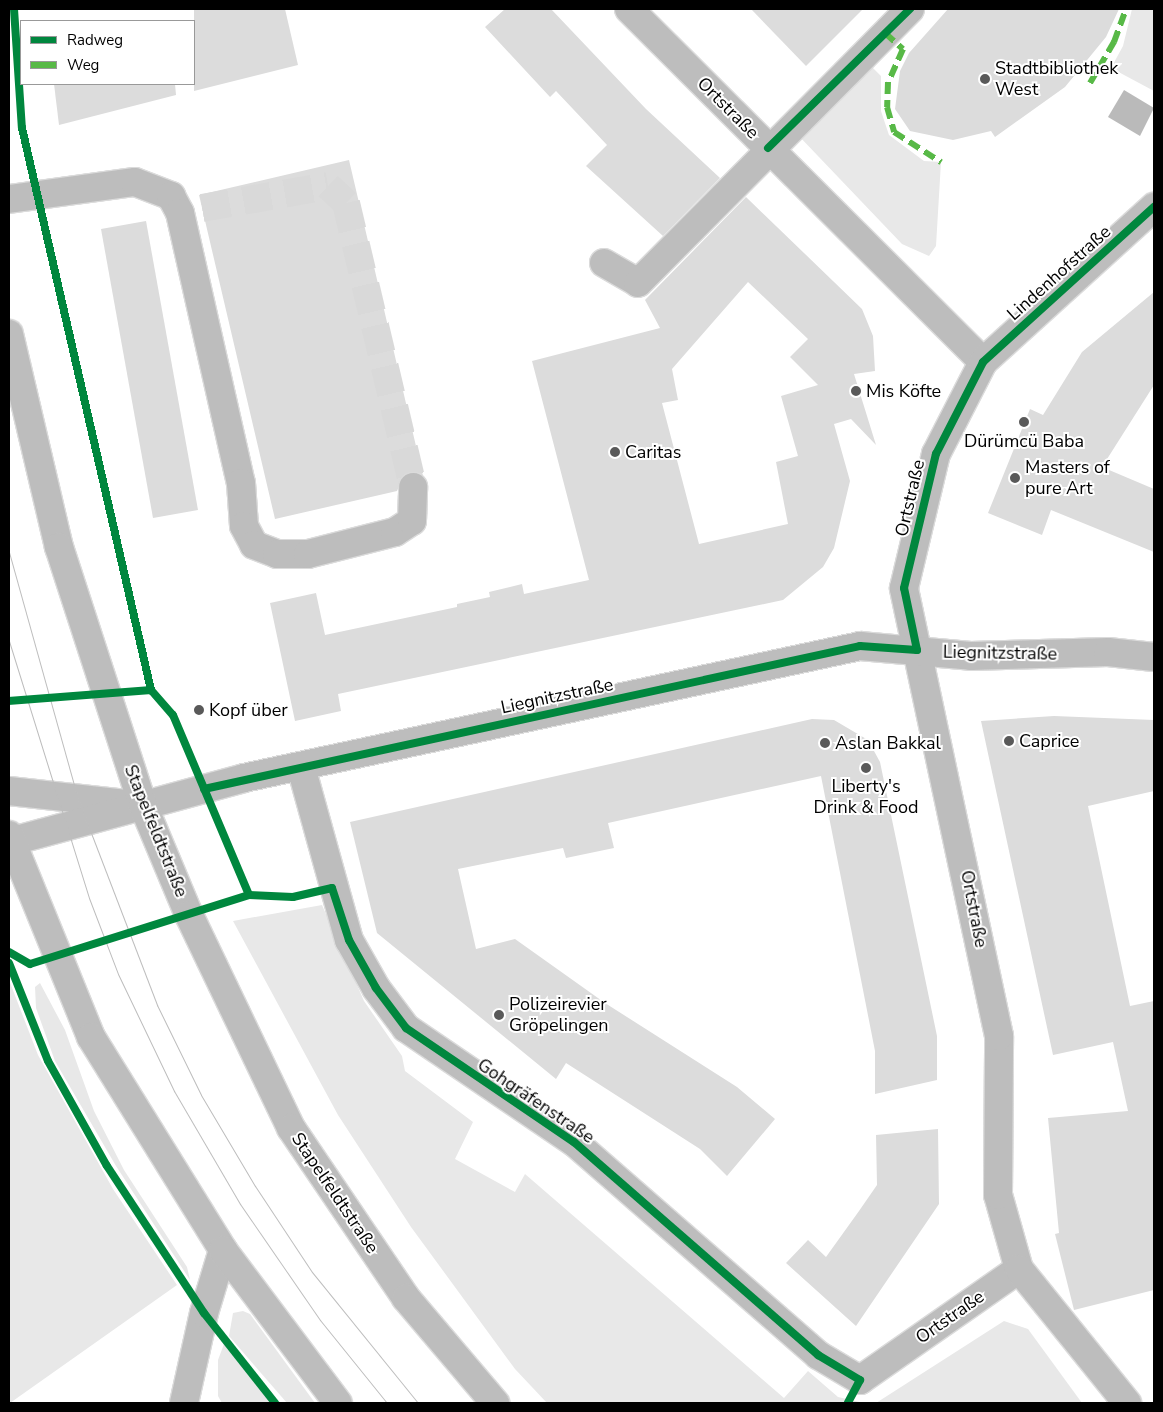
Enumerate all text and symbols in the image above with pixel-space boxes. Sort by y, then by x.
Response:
legend [20,20,195,85]
text: Radweg [67,30,123,50]
text: Weg [67,55,99,75]
place label: Stadtbibliothek West [995,58,1118,100]
street label: Ortstraße [693,73,763,143]
marker: Stadtbibliothek West [979,73,991,85]
street label: Lindenhofstraße [1003,221,1115,325]
place label: Mis Köfte [866,380,941,402]
marker: Mis Köfte [850,385,862,397]
marker: Dürümcü Baba [1018,416,1030,428]
place label: Dürümcü Baba [964,430,1084,452]
place label: Caritas [625,441,681,463]
marker: Caritas [609,446,621,458]
street label: Ortstraße [891,457,929,539]
place label: Masters of pure Art [1025,457,1110,499]
marker: Masters of pure Art [1009,472,1021,484]
street label: Liegnitzstraße [943,641,1057,665]
street label: Liegnitzstraße [499,674,615,718]
place label: Kopf über [209,699,288,721]
marker: Kopf über [193,704,205,716]
place label: Caprice [1019,730,1079,752]
place label: Aslan Bakkal [835,732,941,754]
marker: Caprice [1003,735,1015,747]
marker: Aslan Bakkal [819,737,831,749]
street label: Stapelfeldtstraße [120,762,192,900]
marker: Liberty's Drink & Food [860,762,872,774]
place label: Liberty's Drink & Food [814,776,918,819]
street label: Ortstraße [956,868,992,950]
place label: Polizeirevier Gröpelingen [509,994,609,1036]
marker: Polizeirevier Gröpelingen [493,1009,505,1021]
street label: Gohgräfenstraße [473,1054,599,1148]
street label: Stapelfeldtstraße [287,1129,383,1257]
street label: Ortstraße [912,1286,988,1348]

